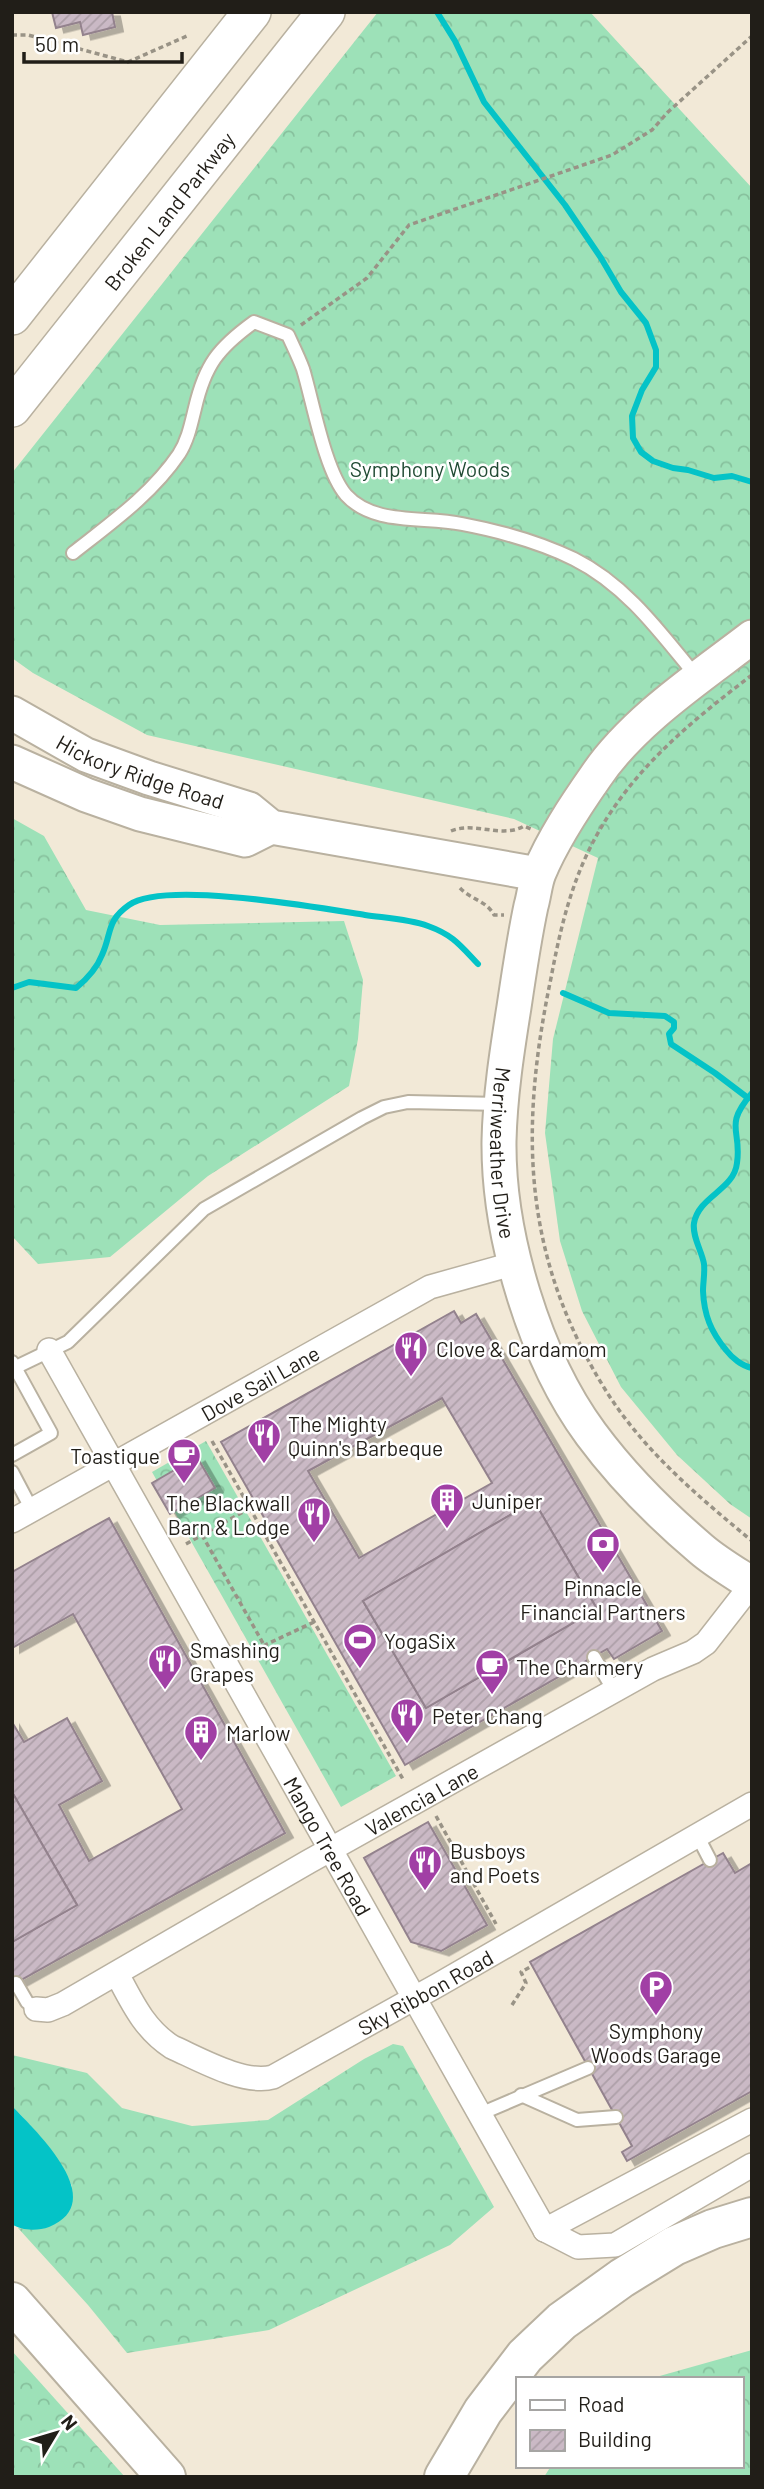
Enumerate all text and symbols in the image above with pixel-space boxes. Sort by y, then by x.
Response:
scale bar [24,21,182,65]
text: 50 m [35,31,79,56]
street label: Broken Land Parkway [98,126,239,295]
park label: Symphony Woods [350,456,510,481]
street label: Hickory Ridge Road [53,729,227,813]
street label: Merriweather Drive [486,1066,521,1241]
restaurant icon: Clove & Cardamom [392,1329,430,1378]
place label: Clove & Cardamom [436,1336,607,1361]
street label: Dove Sail Lane [196,1339,323,1425]
place label: The Mighty Quinn's Barbeque [288,1411,443,1460]
restaurant icon: The Mighty Quinn's Barbeque [245,1416,283,1465]
cafe icon: Toastique [165,1436,203,1485]
place label: Toastique [70,1443,160,1468]
building icon: Juniper [428,1481,466,1530]
place label: Juniper [472,1488,543,1513]
place label: The Blackwall Barn & Lodge [166,1490,290,1539]
restaurant icon: The Blackwall Barn & Lodge [295,1495,333,1544]
bank icon: Pinnacle Financial Partners [584,1525,622,1574]
place label: Pinnacle Financial Partners [520,1575,686,1624]
sports icon: YogaSix [341,1621,379,1670]
place label: YogaSix [384,1628,456,1653]
place label: Smashing Grapes [190,1637,280,1686]
restaurant icon: Smashing Grapes [146,1642,184,1691]
cafe icon: The Charmery [473,1647,511,1696]
place label: The Charmery [516,1654,644,1679]
restaurant icon: Peter Chang [388,1696,426,1745]
place label: Peter Chang [432,1703,543,1728]
building icon: Marlow [182,1713,220,1762]
place label: Marlow [226,1720,290,1745]
street label: Valencia Lane [360,1757,482,1840]
street label: Mango Tree Road [279,1772,377,1920]
place label: Busboys and Poets [450,1838,540,1887]
restaurant icon: Busboys and Poets [406,1843,444,1892]
street label: Sky Ribbon Road [353,1944,497,2040]
parking icon: Symphony Woods Garage [637,1968,675,2017]
place label: Symphony Woods Garage [591,2018,721,2067]
legend [516,2377,743,2468]
text: Road [578,2391,624,2416]
north arrow [21,2398,91,2468]
text: N [57,2410,83,2434]
text: Building [578,2426,652,2451]

